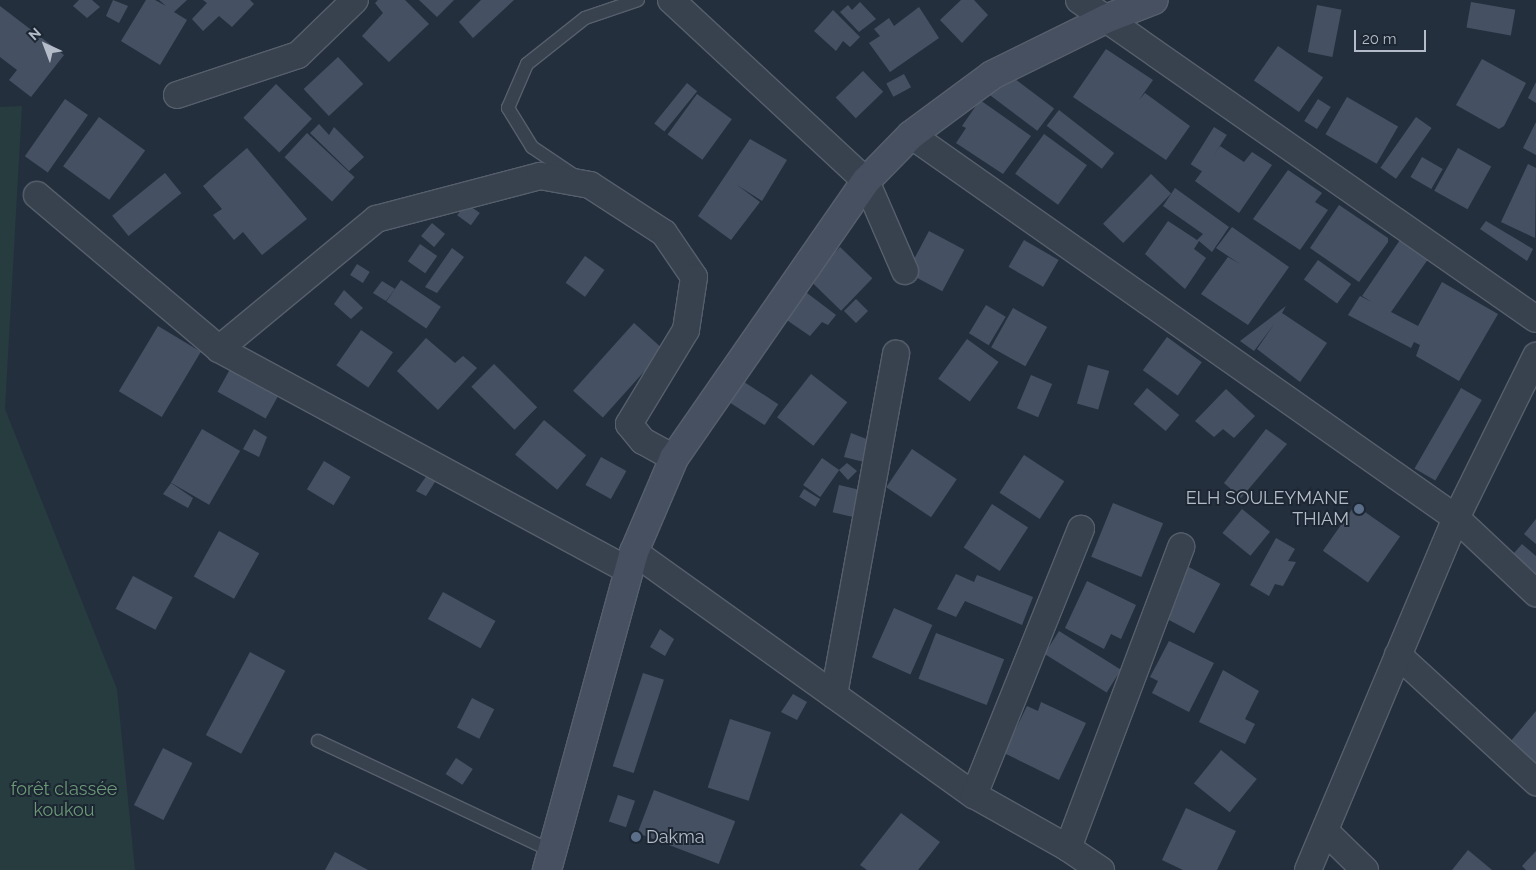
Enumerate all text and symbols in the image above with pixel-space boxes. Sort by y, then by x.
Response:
north arrow [20,20,70,70]
scale bar [1356,20,1428,52]
text: N [25,25,44,44]
text: 20 m [1362,30,1397,48]
place label: ELH SOULEYMANE THIAM [1186,488,1349,530]
marker: ELH SOULEYMANE THIAM [1353,503,1365,515]
park label: forêt classée koukou [11,779,117,822]
place label: Dakma [646,826,705,848]
marker: Dakma [630,831,642,843]

